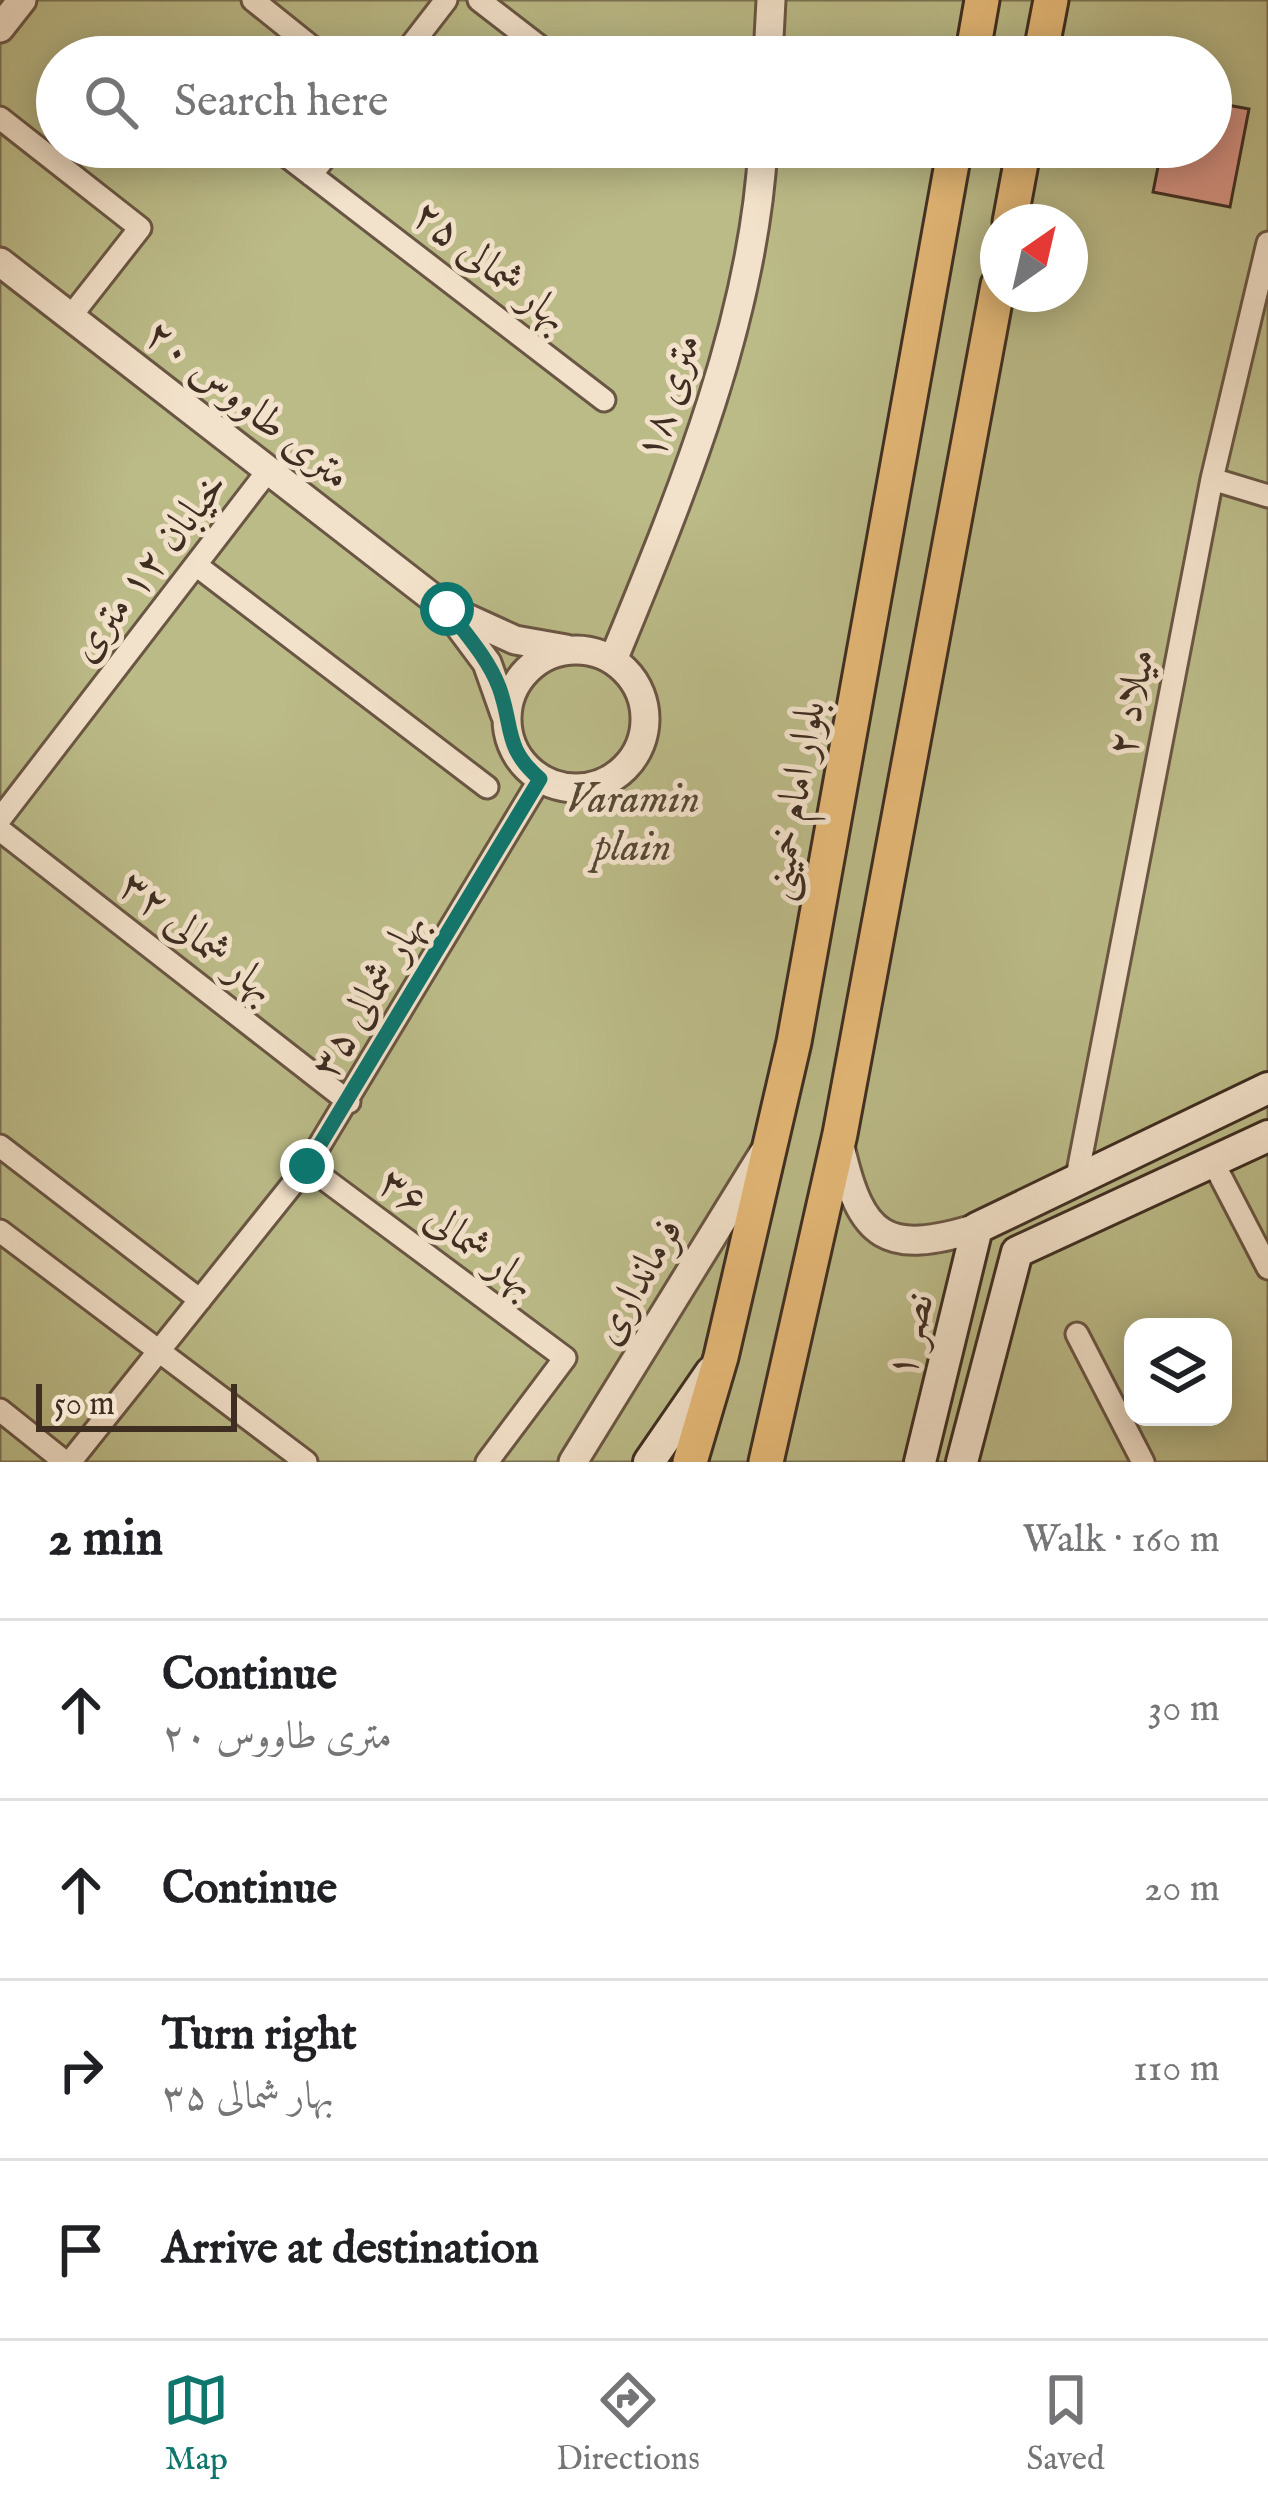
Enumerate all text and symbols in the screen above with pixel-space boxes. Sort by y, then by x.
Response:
search box [36,36,1232,168]
icon: search [78,69,144,135]
text: Search here [174,74,388,131]
street label: بهار شمالی ۲۵ [401,189,579,345]
north arrow [980,204,1088,312]
street label: ۲۰ متری طاووس [133,309,361,503]
street label: ۱۸ متری [624,327,715,467]
street label: خیابان ۱۲ متری [59,461,241,673]
route start [420,582,474,636]
street label: میلاد ۲ [1096,644,1169,761]
street label: بلوار امام خمینی [752,697,846,906]
park label: Varamin plain [566,774,700,875]
street label: بهار شمالی ۳۲ [108,860,286,1016]
street label: بهار شمالی ۳۵ [300,903,440,1089]
route end [280,1139,334,1193]
street label: بهار شمالی ۳۶ [367,1157,547,1311]
street label: فرمانداری [582,1209,696,1355]
street label: نصر ۱ [875,1288,948,1384]
map controls [1124,1318,1232,1426]
button: layers [1124,1318,1232,1426]
scale bar [36,1378,237,1431]
text: 50 m [54,1384,115,1426]
text: 2 min [48,1508,163,1573]
text: Walk · 160 m [1022,1516,1220,1565]
text: Continue [162,1647,337,1704]
icon: ahead [48,1677,114,1743]
text: 30 m [1148,1685,1220,1734]
text: ۲۰ متری طاووس [162,1713,392,1762]
icon: ahead [48,1857,114,1923]
text: Continue [162,1861,337,1918]
text: 20 m [1144,1865,1220,1914]
text: Turn right [162,2007,357,2064]
icon: right [48,2037,114,2103]
text: 110 m [1133,2045,1220,2094]
text: بهار شمالی ۳۵ [162,2073,334,2122]
icon: arrive [48,2217,114,2283]
text: Arrive at destination [162,2221,539,2278]
tab: Map [163,2367,229,2481]
tab: Directions [556,2367,700,2481]
tab: Saved [1027,2367,1105,2481]

